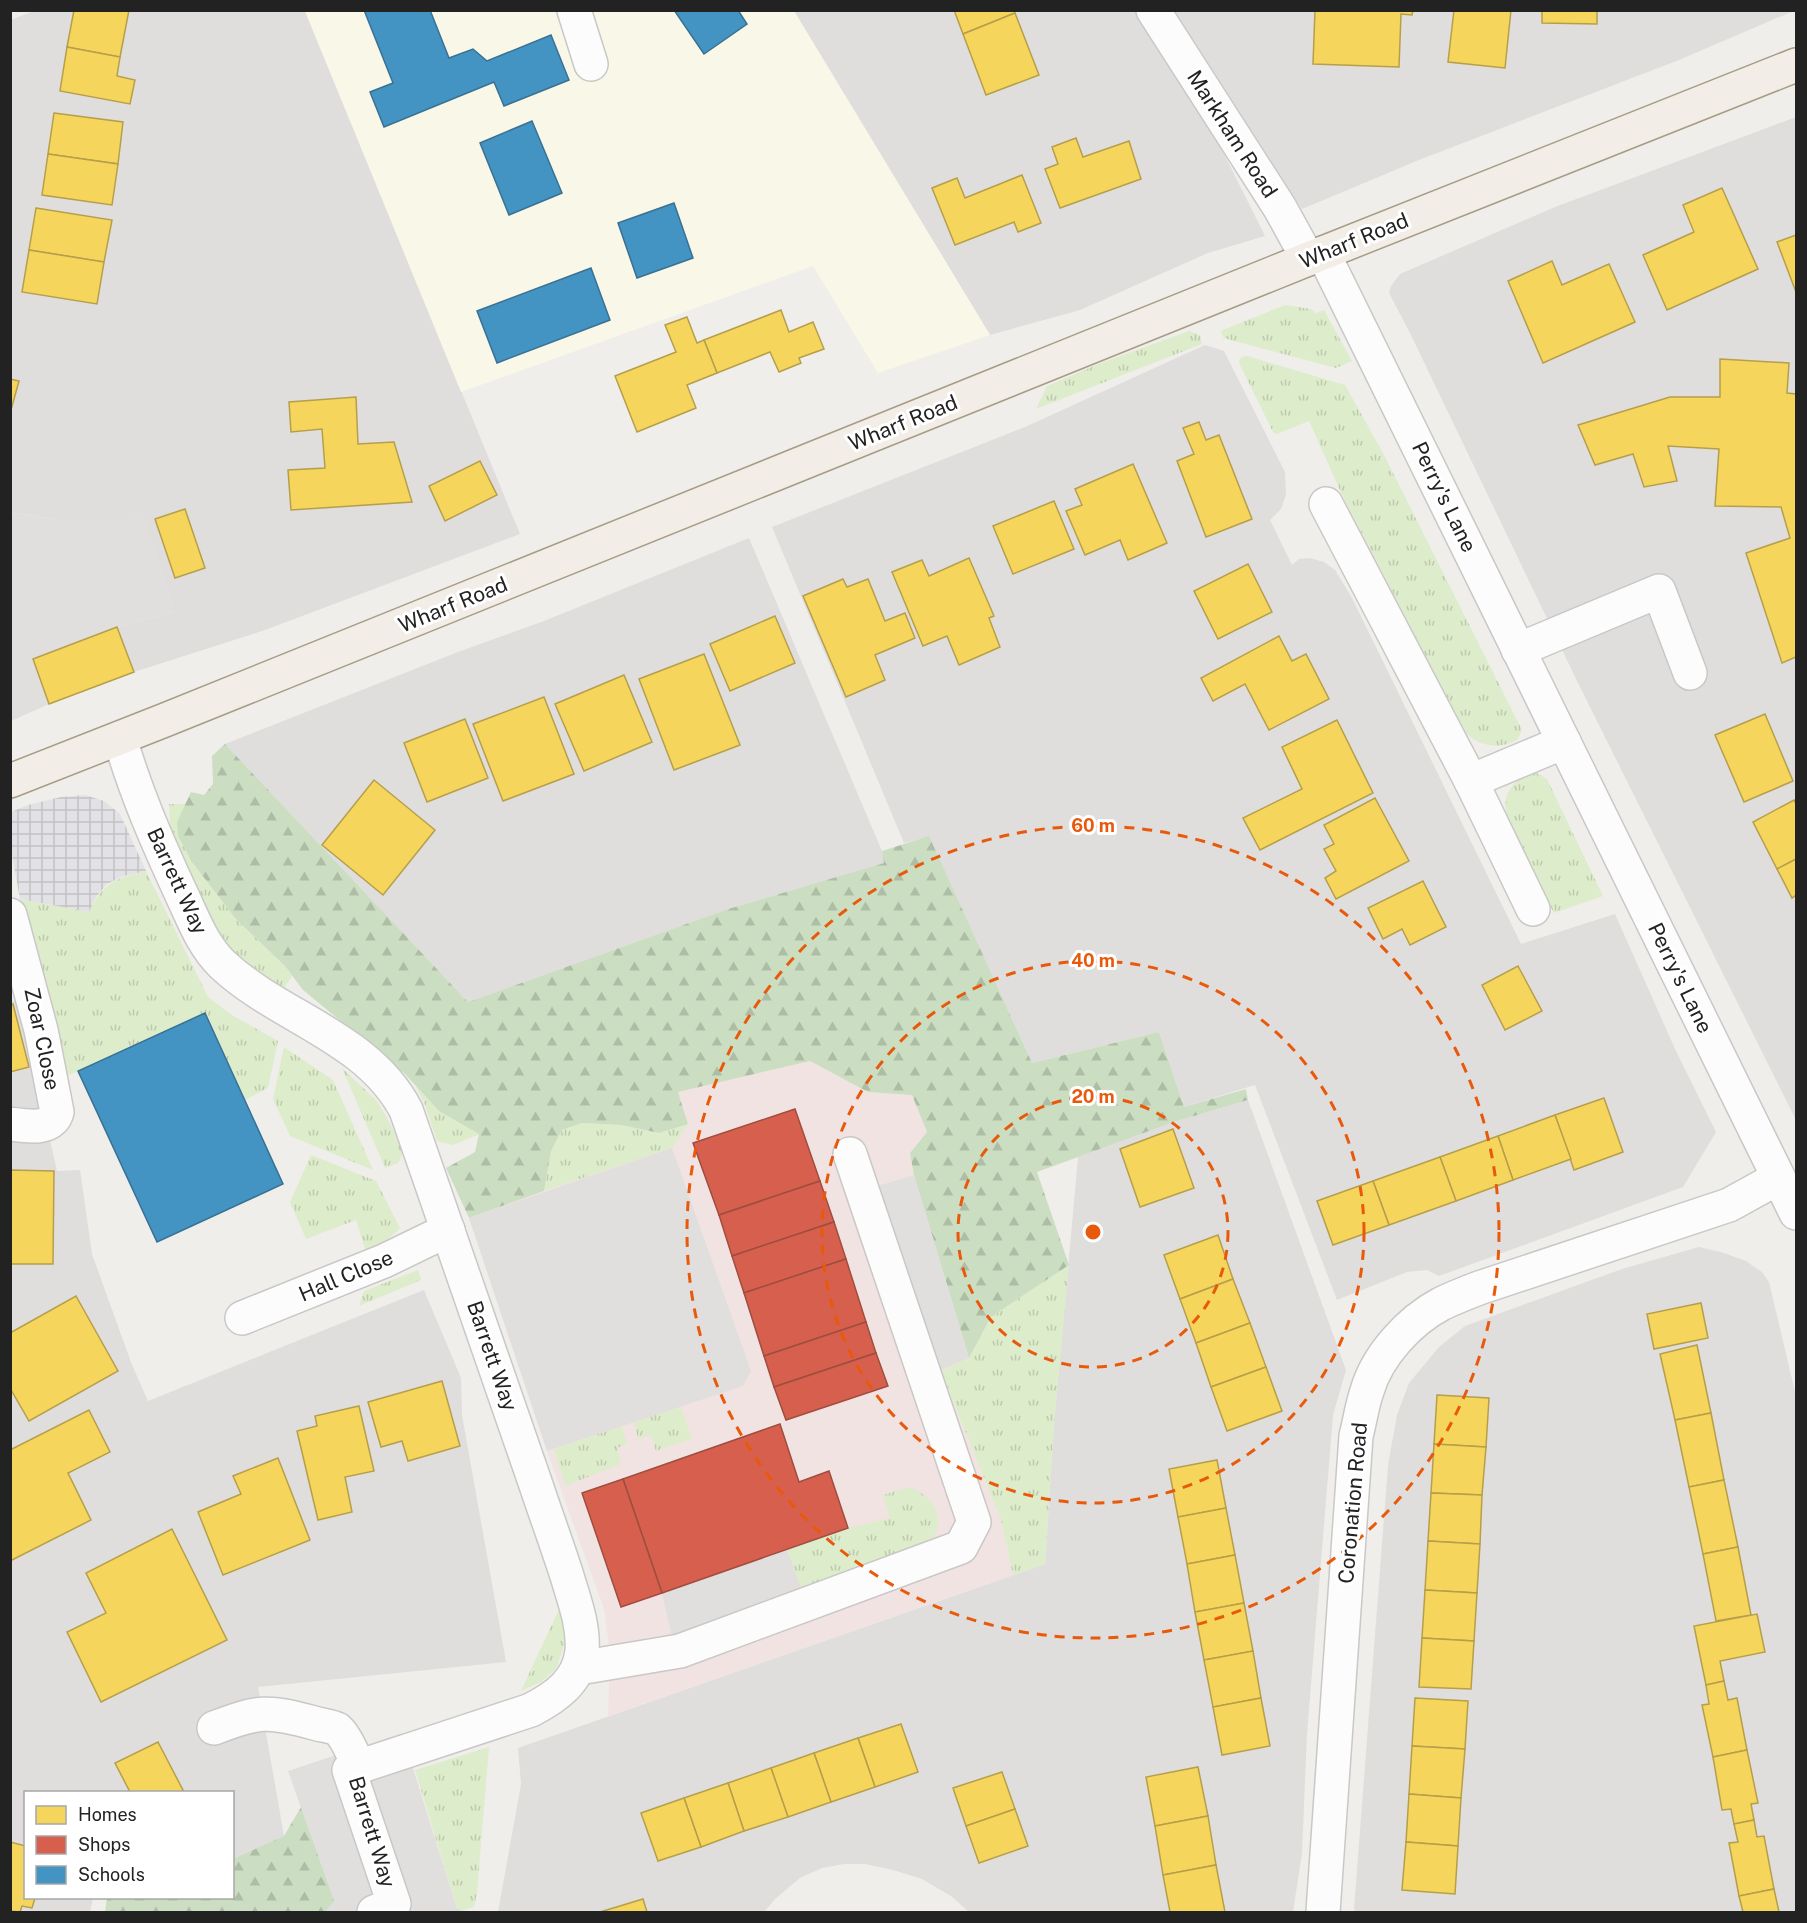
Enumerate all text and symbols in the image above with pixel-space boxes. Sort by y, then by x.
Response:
street label: Markham Road [1182,65,1283,202]
street label: Wharf Road [1296,207,1412,274]
street label: Wharf Road [845,389,961,456]
street label: Perry's Lane [1407,437,1482,556]
street label: Wharf Road [395,571,511,638]
text: 60 m [1071,815,1115,836]
street label: Barrett Way [142,823,213,938]
street label: Perry's Lane [1643,918,1718,1037]
text: 40 m [1071,950,1115,971]
street label: Zoar Close [19,985,66,1093]
text: 20 m [1071,1086,1115,1107]
centre of rings [1083,1222,1103,1242]
street label: Hall Close [295,1245,397,1307]
street label: Barrett Way [462,1297,523,1414]
street label: Coronation Road [1333,1421,1372,1585]
street label: Barrett Way [344,1773,401,1890]
legend [24,1791,234,1899]
text: Homes [78,1804,137,1825]
text: Shops [78,1834,130,1855]
text: Schools [78,1864,145,1885]

